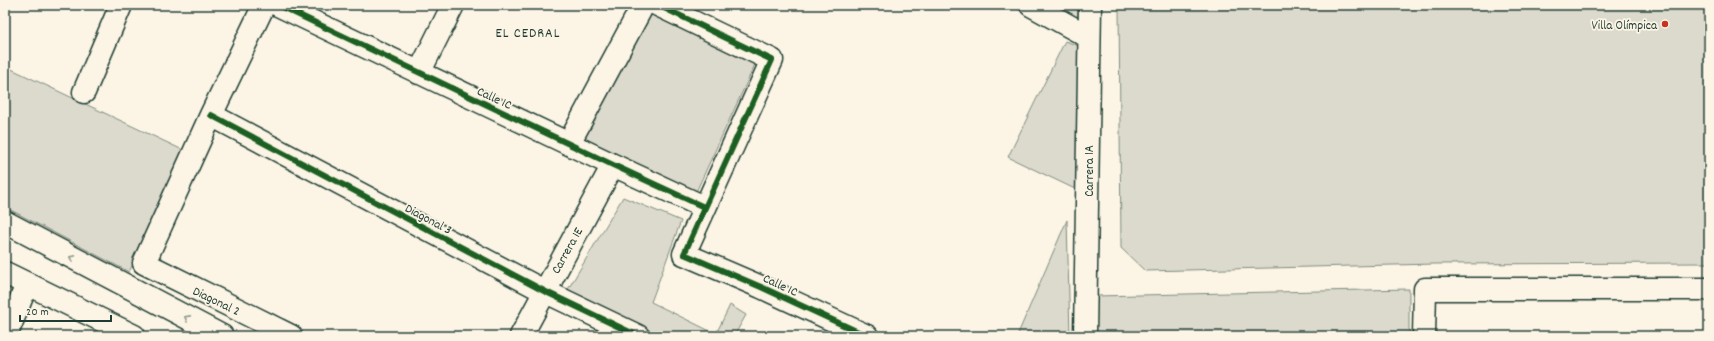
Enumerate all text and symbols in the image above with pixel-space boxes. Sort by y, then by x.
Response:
place label: Villa Olímpica [1592,17,1658,36]
marker: Villa Olímpica [1660,19,1670,29]
district label: EL CEDRAL [496,24,560,44]
street label: Calle 1C [473,83,515,116]
street label: Carrera 1A [1081,145,1100,197]
street label: Diagonal 3 [401,200,455,240]
street label: Carrera 1E [548,224,589,278]
one-way arrow [69,255,76,262]
street label: Calle 1C [759,270,801,303]
street label: Diagonal 2 [189,283,243,322]
scale bar [20,297,111,323]
text: 20 m [26,304,49,321]
one-way arrow [184,315,191,323]

